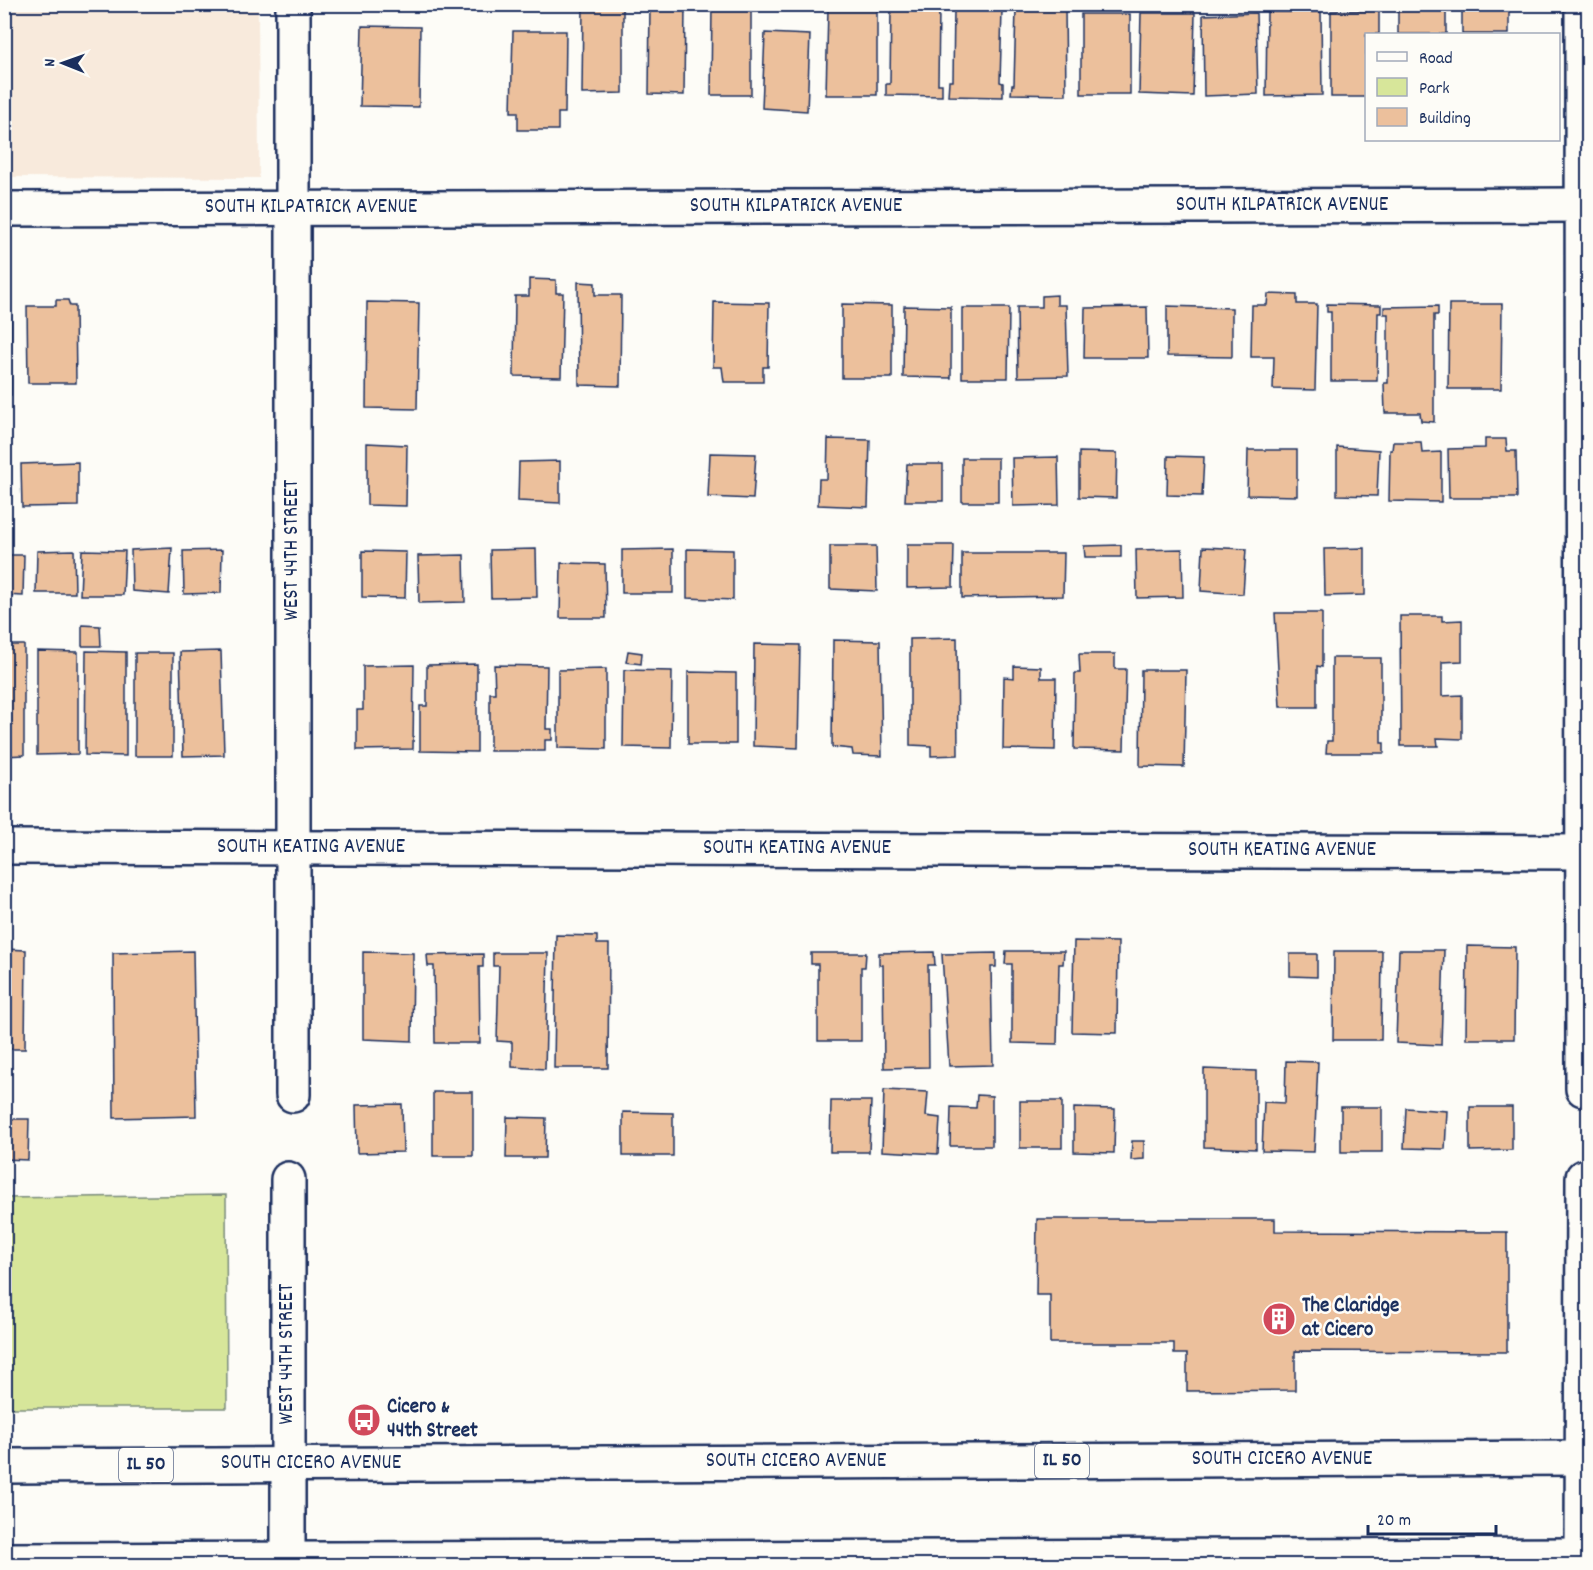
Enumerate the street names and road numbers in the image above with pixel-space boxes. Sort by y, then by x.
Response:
street label: SOUTH KILPATRICK AVENUE [1176,191,1389,221]
street label: SOUTH KILPATRICK AVENUE [690,192,903,222]
street label: SOUTH KILPATRICK AVENUE [205,193,418,223]
street label: WEST 44TH STREET [278,479,308,620]
street label: SOUTH KEATING AVENUE [217,833,405,863]
street label: SOUTH KEATING AVENUE [703,834,891,864]
street label: SOUTH KEATING AVENUE [1188,836,1376,866]
street label: WEST 44TH STREET [273,1283,303,1424]
road number: IL 50 [1035,1444,1089,1478]
street label: SOUTH CICERO AVENUE [1192,1445,1373,1475]
street label: SOUTH CICERO AVENUE [706,1447,887,1477]
road number: IL 50 [119,1448,173,1482]
street label: SOUTH CICERO AVENUE [221,1449,402,1479]

